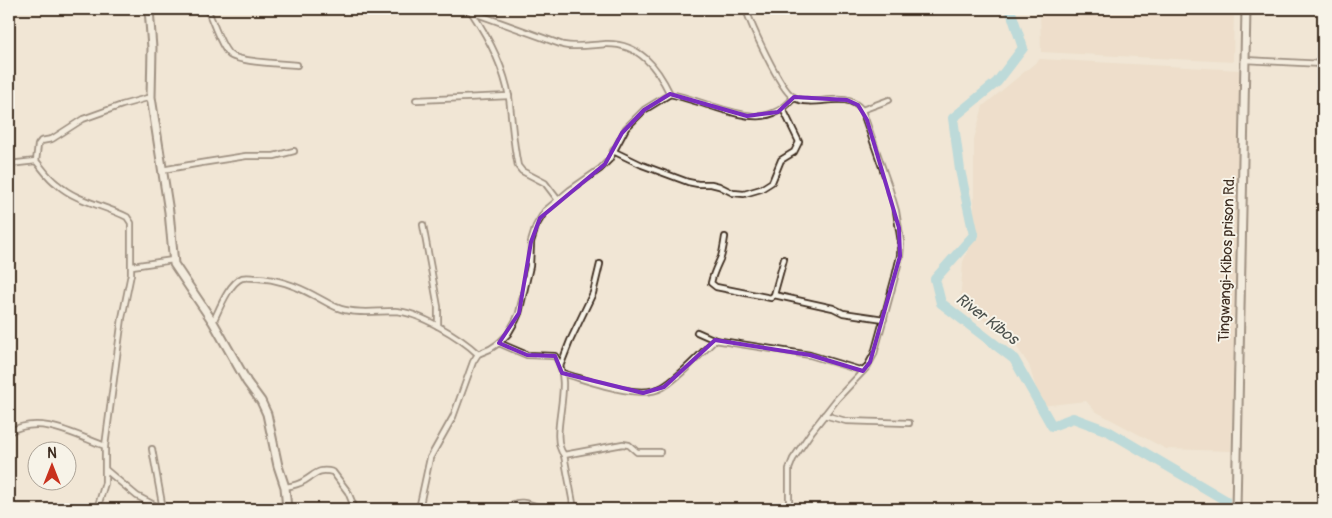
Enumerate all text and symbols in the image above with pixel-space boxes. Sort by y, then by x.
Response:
street label: Tingwangi-Kibos prison Rd. [1215,175,1239,343]
water label: River Kibos [952,289,1024,350]
north arrow [28,440,78,490]
text: N [47,445,57,462]

